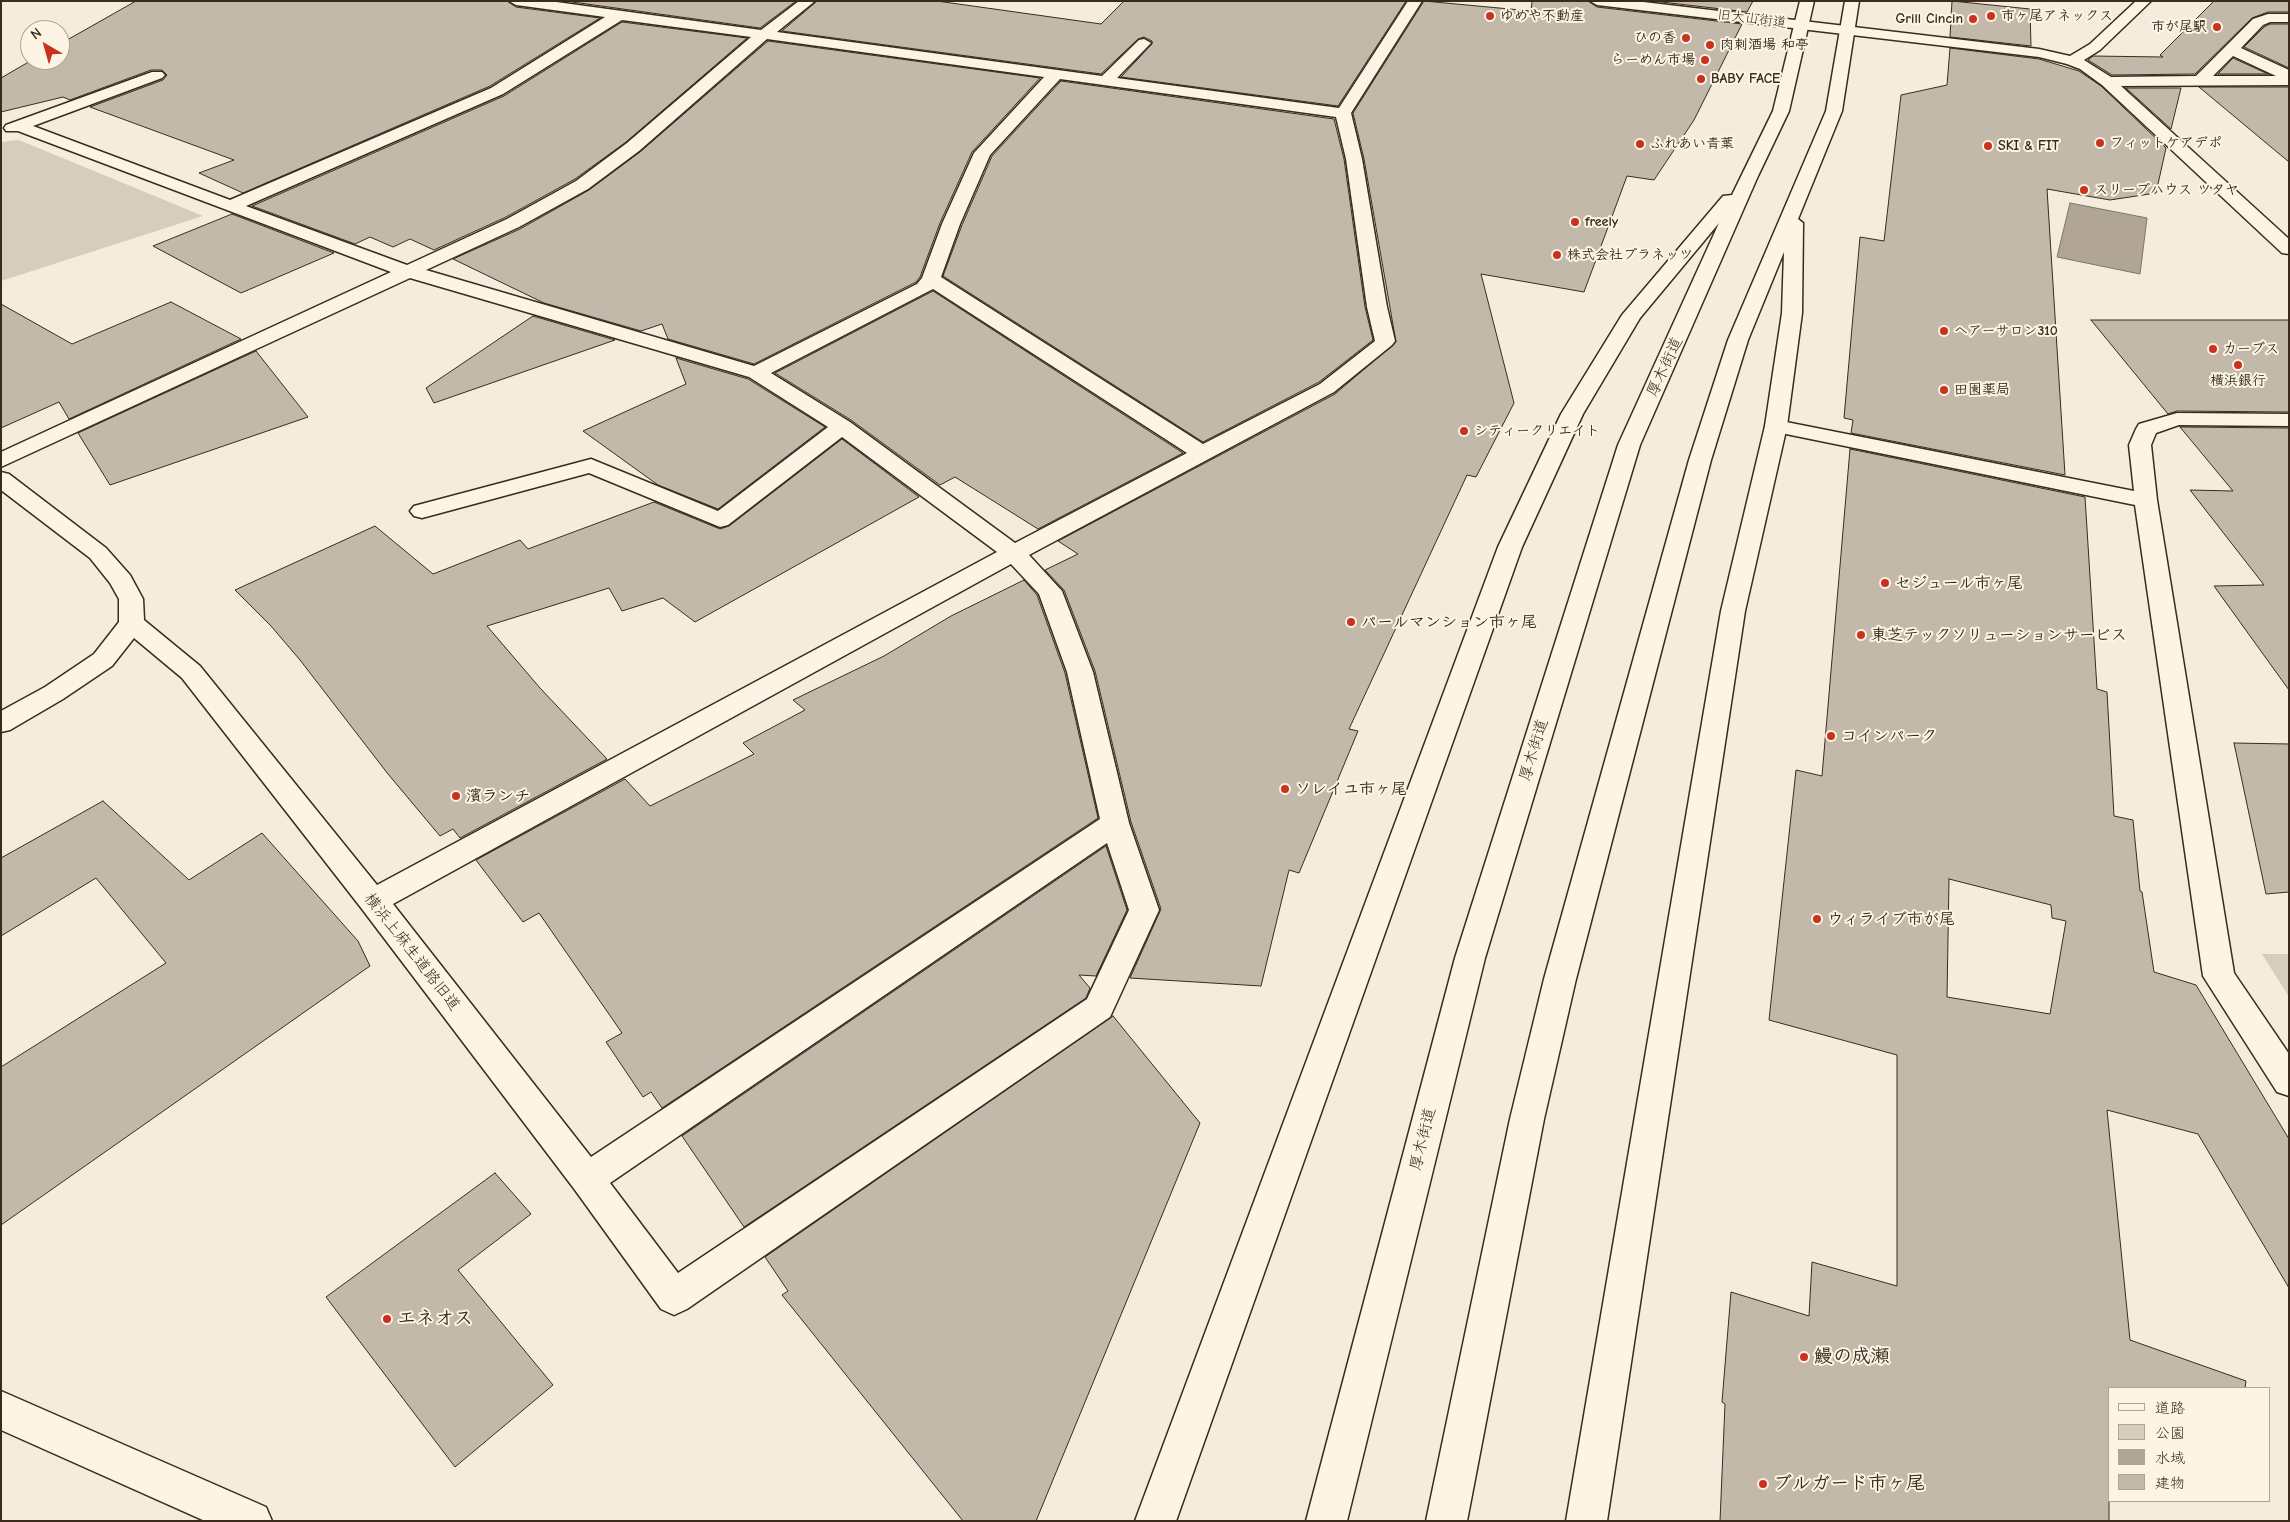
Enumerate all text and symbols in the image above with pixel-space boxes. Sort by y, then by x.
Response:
street label: 旧大山街道 [1716,6,1788,32]
place label: ゆめや不動産 [1500,8,1584,24]
place label: 市ヶ尾アネックス [2001,8,2113,24]
marker: ゆめや不動産 [1484,10,1496,22]
marker: 市ヶ尾アネックス [1985,10,1997,22]
place label: Grill Cincin [1895,11,1963,27]
marker: Grill Cincin [1967,13,1979,25]
place label: 市が尾駅 [2151,19,2207,35]
north arrow [20,20,70,70]
marker: 市が尾駅 [2211,21,2223,33]
text: N [27,24,45,43]
place label: ひの香 [1634,30,1676,46]
marker: ひの香 [1680,32,1692,44]
place label: 肉刺酒場 和亭 [1720,37,1809,53]
marker: 肉刺酒場 和亭 [1704,39,1716,51]
place label: らーめん市場 [1611,52,1695,68]
marker: らーめん市場 [1699,54,1711,66]
place label: BABY FACE [1711,71,1780,87]
marker: BABY FACE [1695,73,1707,85]
place label: フィットケアデポ [2110,135,2222,151]
place label: ふれあい青葉 [1650,136,1734,152]
marker: フィットケアデポ [2094,137,2106,149]
marker: ふれあい青葉 [1634,138,1646,150]
place label: SKI & FIT [1998,138,2059,154]
marker: SKI & FIT [1982,140,1994,152]
place label: スリープハウス ツタヤ [2094,182,2239,198]
marker: スリープハウス ツタヤ [2078,184,2090,196]
place label: freely [1585,214,1618,230]
marker: freely [1569,216,1581,228]
place label: 株式会社プラネッツ [1567,247,1693,263]
marker: 株式会社プラネッツ [1551,249,1563,261]
place label: ヘアーサロン310 [1954,323,2058,339]
marker: ヘアーサロン310 [1938,325,1950,337]
street label: 厚木街道 [1643,334,1687,400]
place label: カーブス [2223,341,2279,357]
marker: カーブス [2207,343,2219,355]
marker: 横浜銀行 [2232,359,2244,371]
place label: 横浜銀行 [2210,373,2266,389]
place label: 田園薬局 [1954,382,2010,398]
marker: 田園薬局 [1938,384,1950,396]
place label: シティークリエイト [1474,423,1600,439]
marker: シティークリエイト [1458,425,1470,437]
place label: セジュール市ヶ尾 [1895,573,2023,593]
marker: セジュール市ヶ尾 [1879,577,1891,589]
place label: パールマンション市ヶ尾 [1361,612,1537,632]
marker: パールマンション市ヶ尾 [1345,616,1357,628]
place label: 東芝テックソリューションサービス [1871,625,2127,645]
marker: 東芝テックソリューションサービス [1855,629,1867,641]
street label: 厚木街道 [1515,717,1553,783]
place label: コインパーク [1841,726,1937,746]
marker: コインパーク [1825,730,1837,742]
place label: ソレイユ市ヶ尾 [1295,779,1407,799]
marker: ソレイユ市ヶ尾 [1279,783,1291,795]
place label: 濱ランチ [466,786,530,806]
marker: 濱ランチ [450,790,462,802]
street label: 横浜上麻生道路旧道 [360,889,464,1015]
place label: ウィライブ市が尾 [1827,909,1955,929]
marker: ウィライブ市が尾 [1811,913,1823,925]
street label: 厚木街道 [1406,1106,1440,1172]
place label: エネオス [397,1308,473,1330]
marker: エネオス [381,1313,393,1325]
place label: 鰻の成瀬 [1814,1346,1890,1368]
marker: 鰻の成瀬 [1798,1351,1810,1363]
legend [2108,1387,2270,1502]
text: 道路 [2155,1399,2185,1417]
text: 公園 [2155,1424,2185,1442]
text: 水域 [2155,1449,2185,1467]
place label: ブルガード市ヶ尾 [1773,1473,1925,1495]
text: 建物 [2155,1474,2185,1492]
marker: ブルガード市ヶ尾 [1757,1478,1769,1490]

